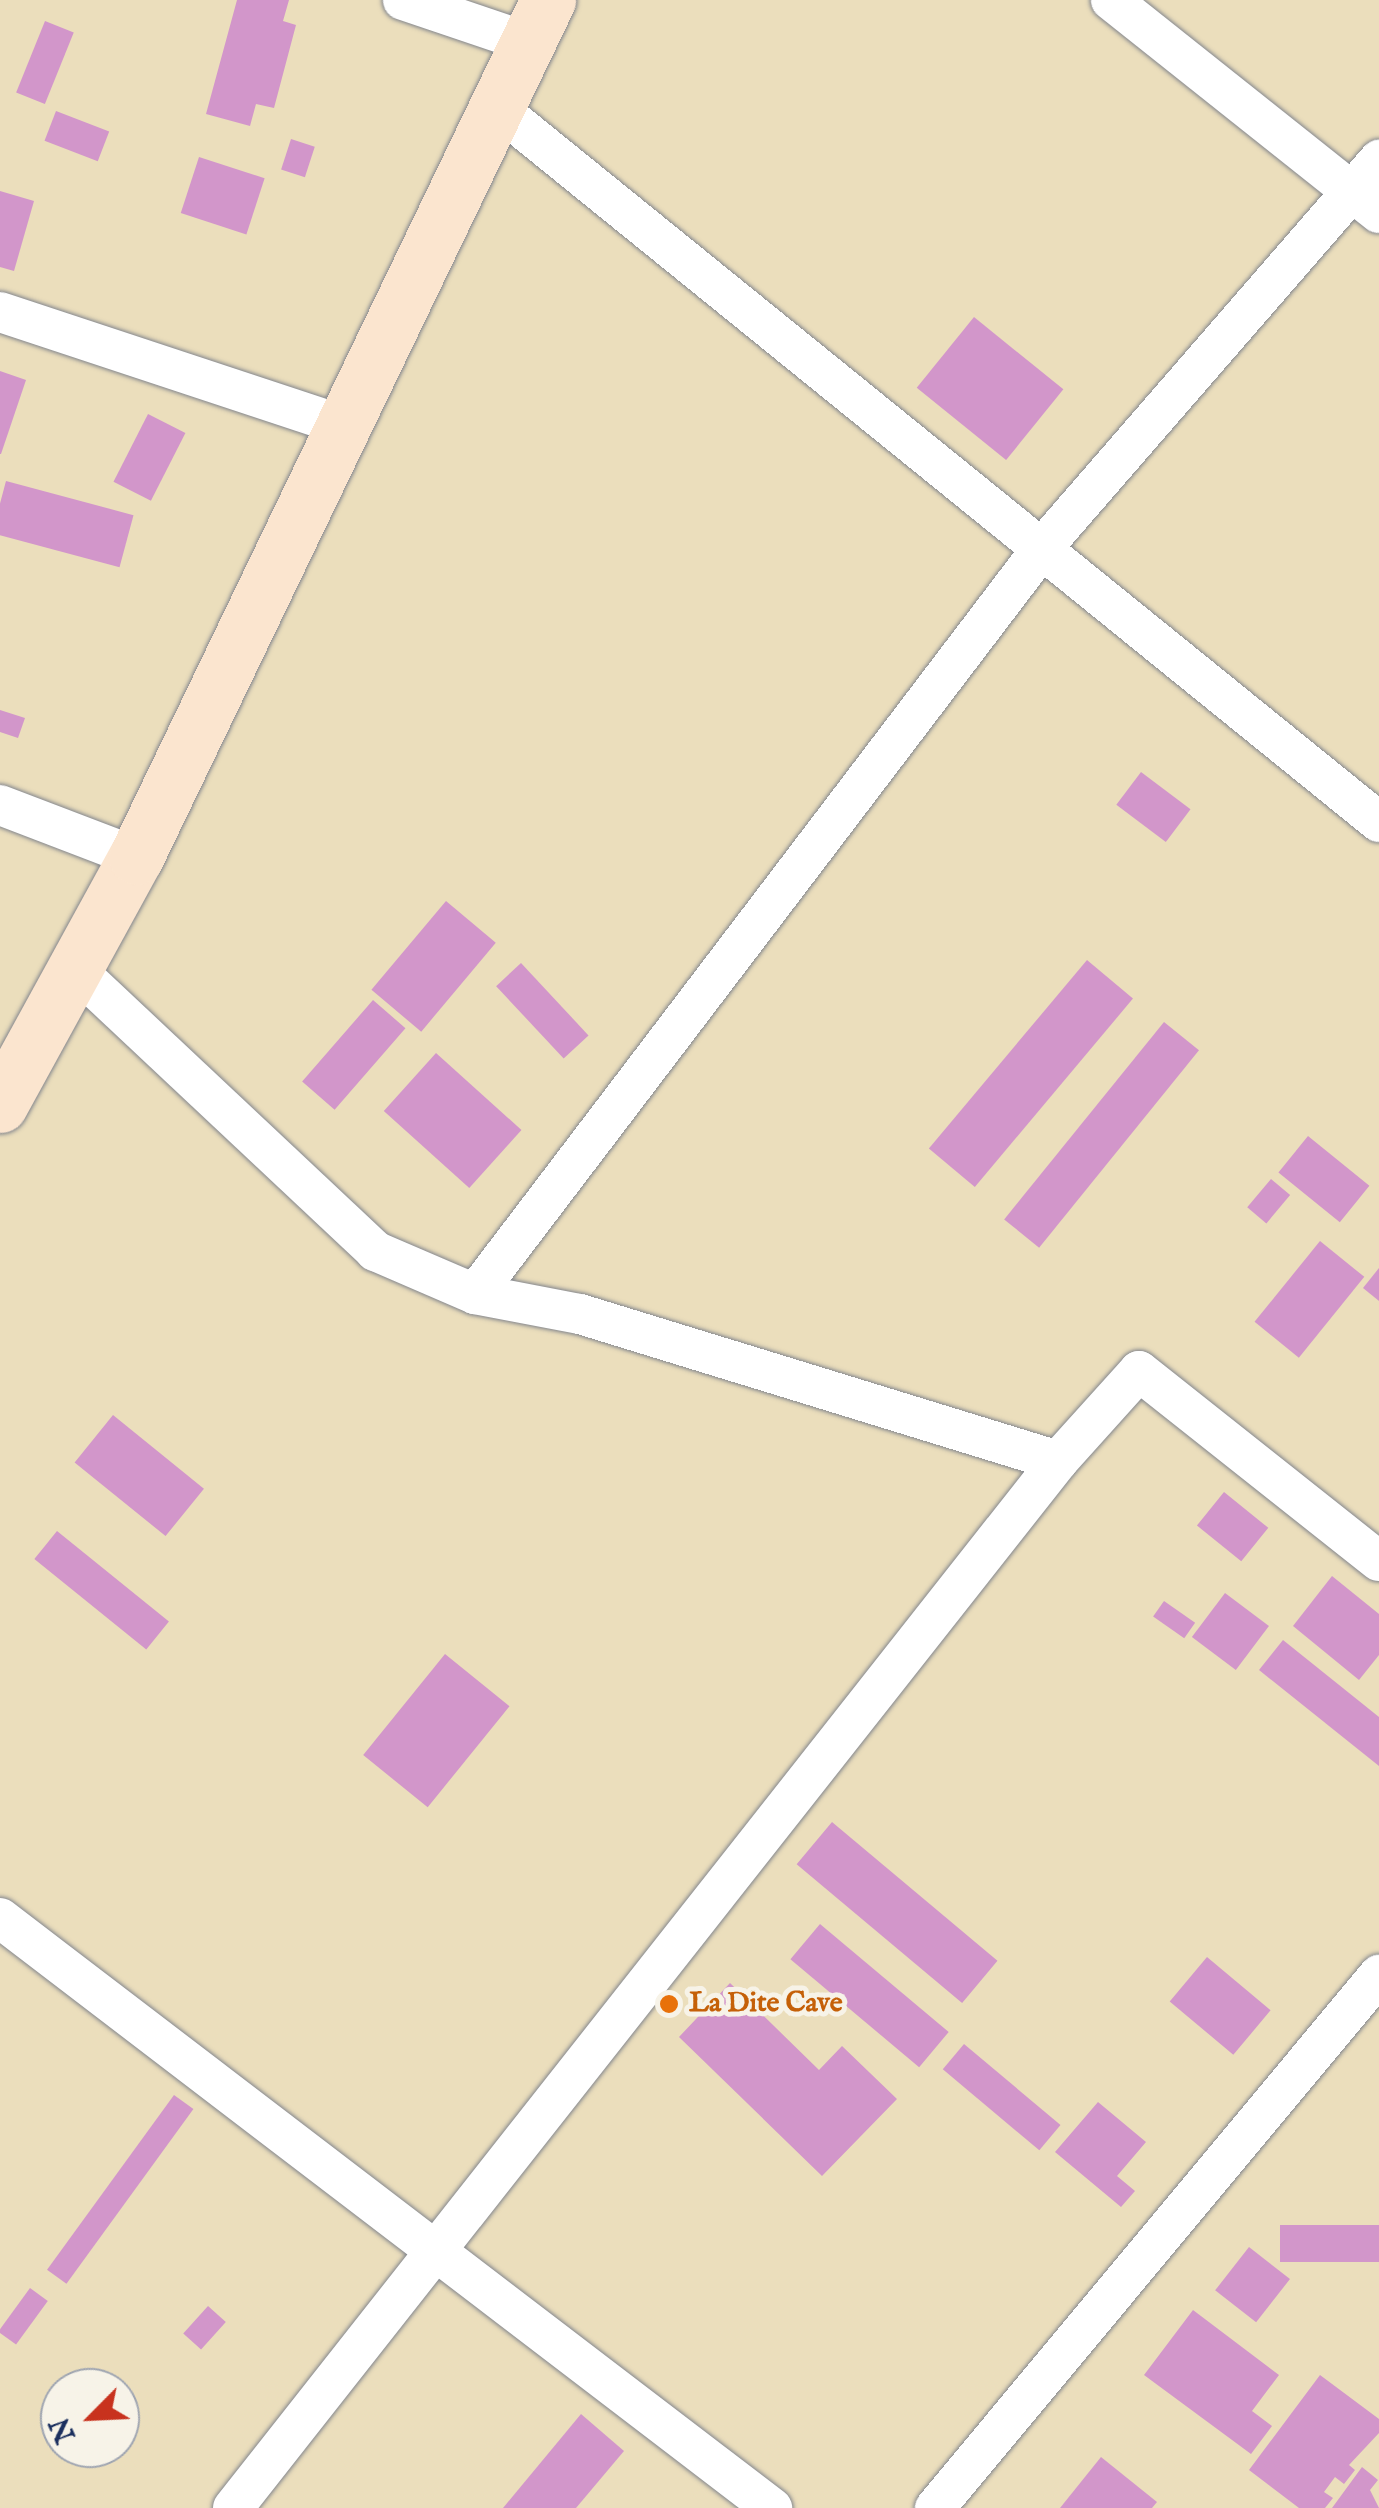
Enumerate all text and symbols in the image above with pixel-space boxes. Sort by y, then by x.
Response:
place label: La Dite Cave [689,1987,843,2021]
marker: La Dite Cave [658,1993,680,2015]
north arrow [40,2368,140,2468]
text: N [43,2411,85,2448]

